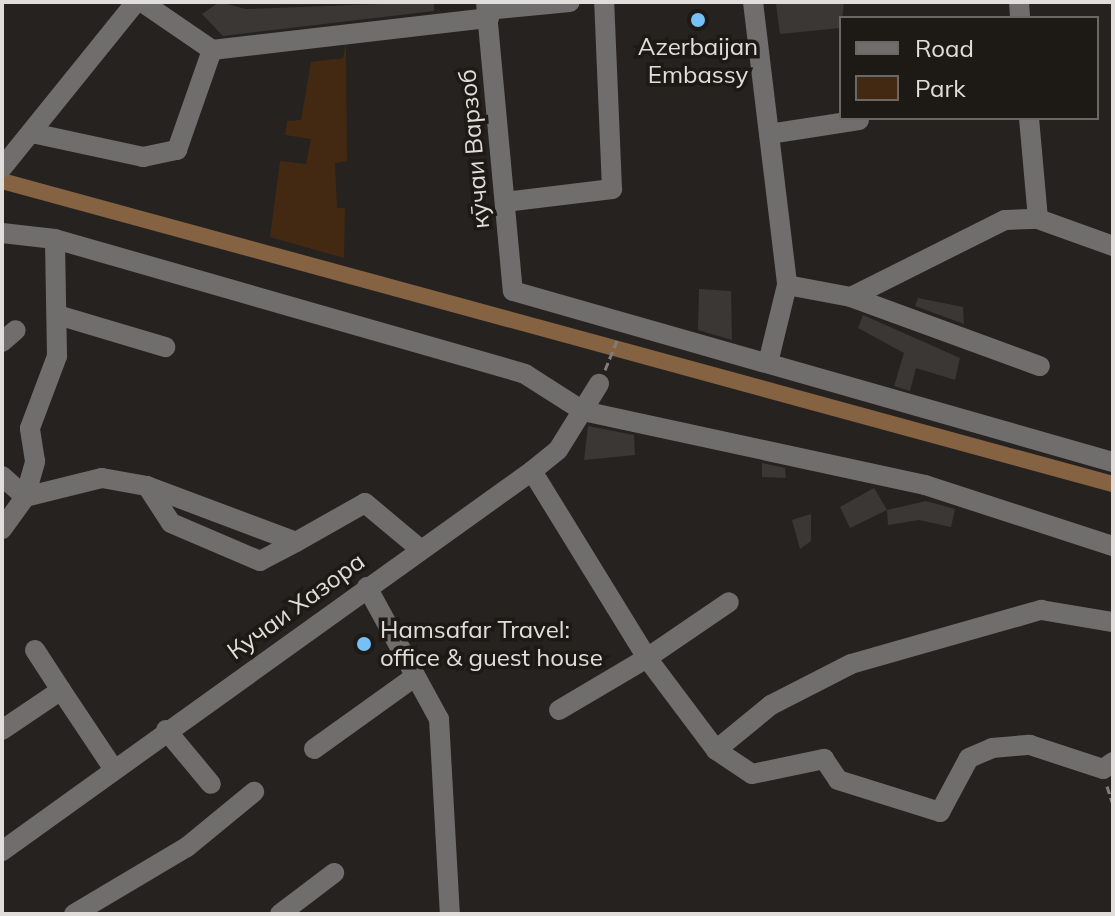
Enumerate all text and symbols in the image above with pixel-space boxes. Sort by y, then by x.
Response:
marker: Azerbaijan Embassy [689,11,707,29]
legend [839,16,1099,120]
place label: Azerbaijan Embassy [638,33,758,89]
text: Road [915,33,974,63]
street label: кӯчаи Варзоб [453,68,495,230]
text: Park [915,73,966,103]
street label: Кучаи Хазора [222,547,370,665]
place label: Hamsafar Travel: office & guest house [380,616,603,672]
marker: Hamsafar Travel: office & guest house [355,635,373,653]

